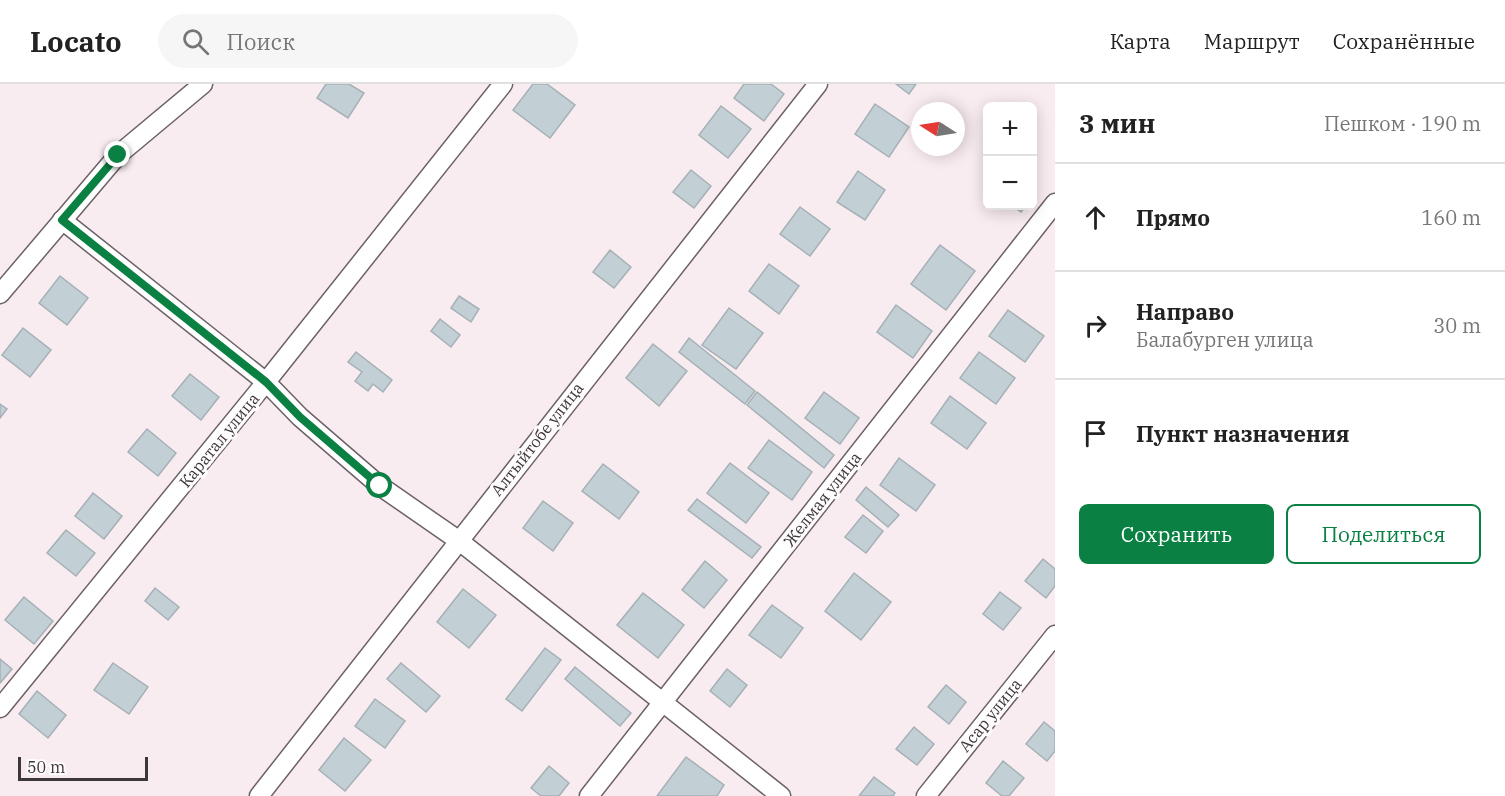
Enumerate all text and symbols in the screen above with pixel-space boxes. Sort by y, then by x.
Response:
search box [158,14,578,68]
text: Locato [30,23,122,60]
icon: search [179,25,212,58]
text: Поиск [227,27,295,56]
text: Карта [1110,27,1171,55]
text: Маршрут [1204,27,1300,55]
text: Сохранённые [1333,27,1475,55]
north arrow [911,102,965,156]
map controls [983,102,1037,210]
button: + [983,102,1037,156]
text: 3 мин [1079,106,1155,140]
text: Пешком · 190 m [1324,110,1481,137]
route end [104,141,130,167]
button: − [983,156,1037,210]
icon: ahead [1079,201,1112,234]
text: Прямо [1136,203,1210,232]
text: 160 m [1421,204,1481,231]
text: Направо [1136,297,1234,326]
icon: right [1079,309,1112,342]
text: 30 m [1433,312,1481,339]
text: Балабурген улица [1136,326,1314,353]
street label: Алтыйтобе улица [486,378,588,500]
street label: Каратал улица [175,388,263,491]
icon: arrive [1079,417,1112,450]
text: Пункт назначения [1136,419,1350,448]
street label: Желмая улица [779,447,865,550]
route start [366,472,392,498]
button: Сохранить [1079,504,1274,564]
button: Поделиться [1286,504,1481,564]
street label: Асар улица [954,674,1026,756]
scale bar [18,754,148,782]
text: 50 m [27,757,65,777]

